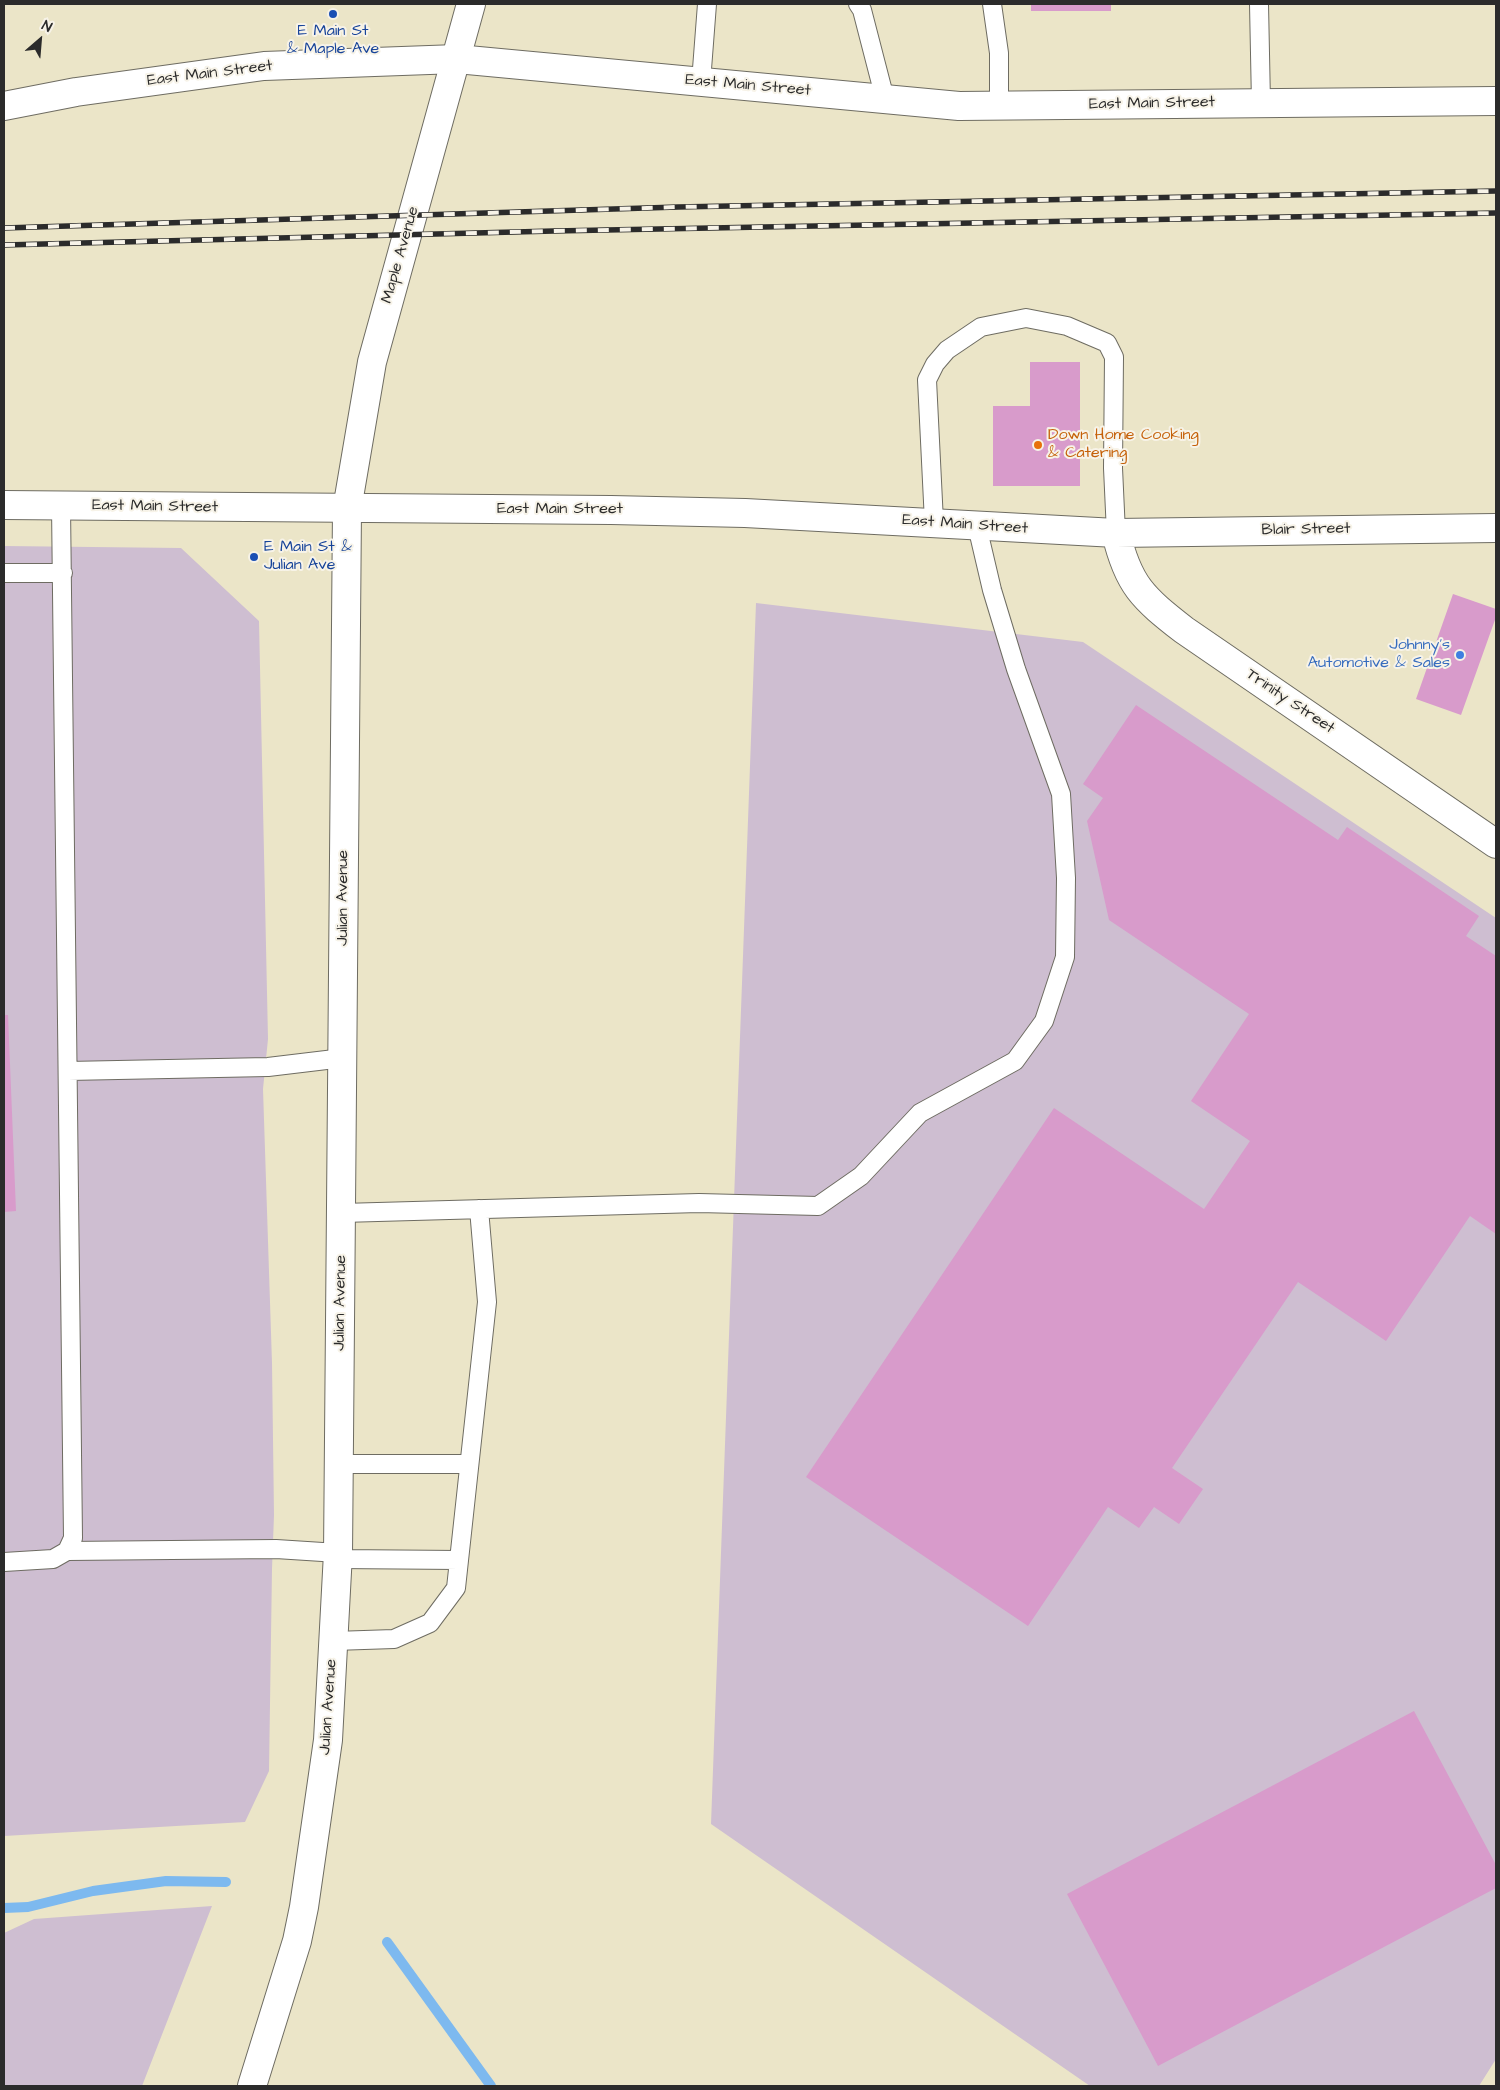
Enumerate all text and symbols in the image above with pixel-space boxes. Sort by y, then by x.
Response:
marker: E Main St & Maple Ave [327,8,339,20]
north arrow [15,15,65,65]
text: N [38,16,55,38]
place label: E Main St & Maple Ave [287,22,379,60]
street label: East Main Street [146,57,274,91]
street label: East Main Street [684,71,812,101]
street label: East Main Street [1089,93,1215,115]
street label: Maple Avenue [378,204,424,306]
place label: Down Home Cooking & Catering [1048,426,1199,464]
marker: Down Home Cooking & Catering [1032,439,1044,451]
street label: East Main Street [92,496,218,518]
street label: East Main Street [497,500,623,520]
street label: East Main Street [901,511,1029,539]
street label: Blair Street [1261,520,1351,540]
place label: E Main St & Julian Ave [264,538,352,576]
marker: E Main St & Julian Ave [248,551,260,563]
place label: Johnny's Automotive & Sales [1308,636,1450,674]
marker: Johnny's Automotive & Sales [1454,649,1466,661]
street label: Trinity Street [1242,665,1338,739]
street label: Julian Avenue [334,850,354,946]
street label: Julian Avenue [331,1255,351,1351]
street label: Julian Avenue [316,1658,342,1756]

